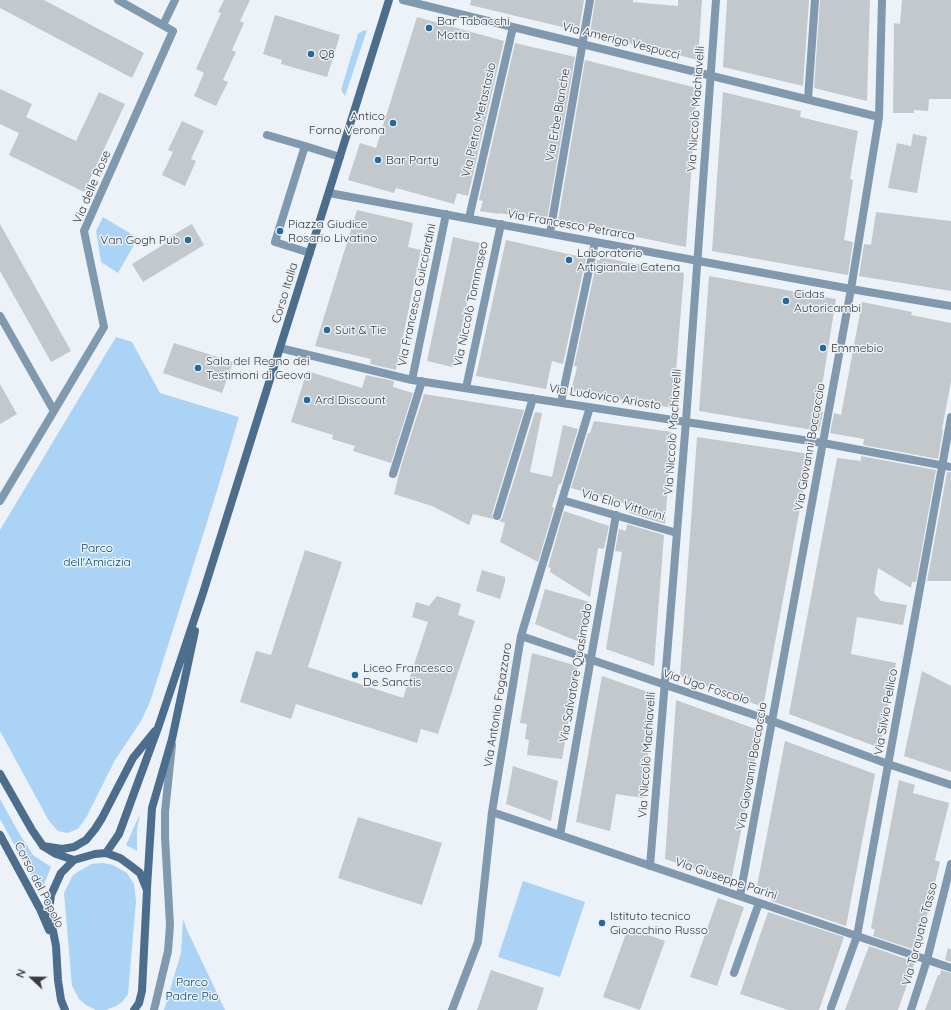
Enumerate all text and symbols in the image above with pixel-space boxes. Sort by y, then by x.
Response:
place label: Bar Tabacchi Motta [437,14,510,42]
street label: Via Amerigo Vespucci [561,19,681,63]
marker: Bar Tabacchi Motta [424,23,434,33]
street label: Via Niccolò Machiavelli [684,45,708,173]
place label: Q8 [319,47,335,61]
marker: Q8 [306,49,316,59]
street label: Via Pietro Metastasio [459,61,499,179]
street label: Via Erbe Bianche [543,67,573,163]
place label: Antico Forno Verona [309,109,385,137]
marker: Antico Forno Verona [388,118,398,128]
street label: Via delle Rose [70,148,114,226]
place label: Bar Party [386,153,439,167]
marker: Bar Party [373,155,383,165]
street label: Via Francesco Petrarca [506,207,636,243]
place label: Piazza Giudice Rosario Livatino [288,217,377,245]
street label: Via Francesco Guicciardini [395,222,439,368]
marker: Piazza Giudice Rosario Livatino [275,226,285,236]
place label: Van Gogh Pub [100,233,180,247]
marker: Van Gogh Pub [183,235,193,245]
street label: Via Niccolò Tommaseo [451,240,491,368]
place label: Laboratorio Artigianale Catena [577,246,680,274]
marker: Laboratorio Artigianale Catena [564,255,574,265]
street label: Corso Italia [269,261,301,325]
place label: Cidas Autoricambi [794,287,861,315]
marker: Cidas Autoricambi [781,296,791,306]
place label: Suit & Tie [335,323,387,337]
marker: Suit & Tie [322,325,332,335]
place label: Emmebio [831,341,884,355]
marker: Emmebio [818,343,828,353]
place label: Sala del Regno dei Testimoni di Geova [206,354,311,382]
marker: Sala del Regno dei Testimoni di Geova [193,363,203,373]
street label: Via Niccolò Machiavelli [661,368,685,496]
street label: Via Ludovico Ariosto [548,381,662,413]
street label: Via Giovanni Boccaccio [792,382,828,512]
place label: Ard Discount [315,393,386,407]
marker: Ard Discount [302,395,312,405]
street label: Via Elio Vittorini [580,486,666,524]
park label: Parco dell'Amicizia [63,541,131,569]
street label: Via Salvatore Quasimodo [557,602,595,744]
street label: Via Antonio Fogazzaro [481,642,515,768]
place label: Liceo Francesco De Sanctis [363,661,453,689]
street label: Via Ugo Foscolo [661,666,751,708]
street label: Via Silvio Pellico [871,668,901,756]
marker: Liceo Francesco De Sanctis [350,670,360,680]
street label: Via Niccolò Machiavelli [635,691,659,819]
street label: Via Giovanni Boccaccio [734,701,770,831]
street label: Corso del Popolo [11,840,67,930]
street label: Via Giuseppe Parini [673,855,779,903]
street label: Via Torquato Tasso [899,881,941,987]
place label: Istituto tecnico Gioacchino Russo [610,909,708,937]
marker: Istituto tecnico Gioacchino Russo [597,918,607,928]
north arrow [12,958,52,998]
text: N [13,967,29,980]
park label: Parco Padre Pio [165,975,219,1003]

